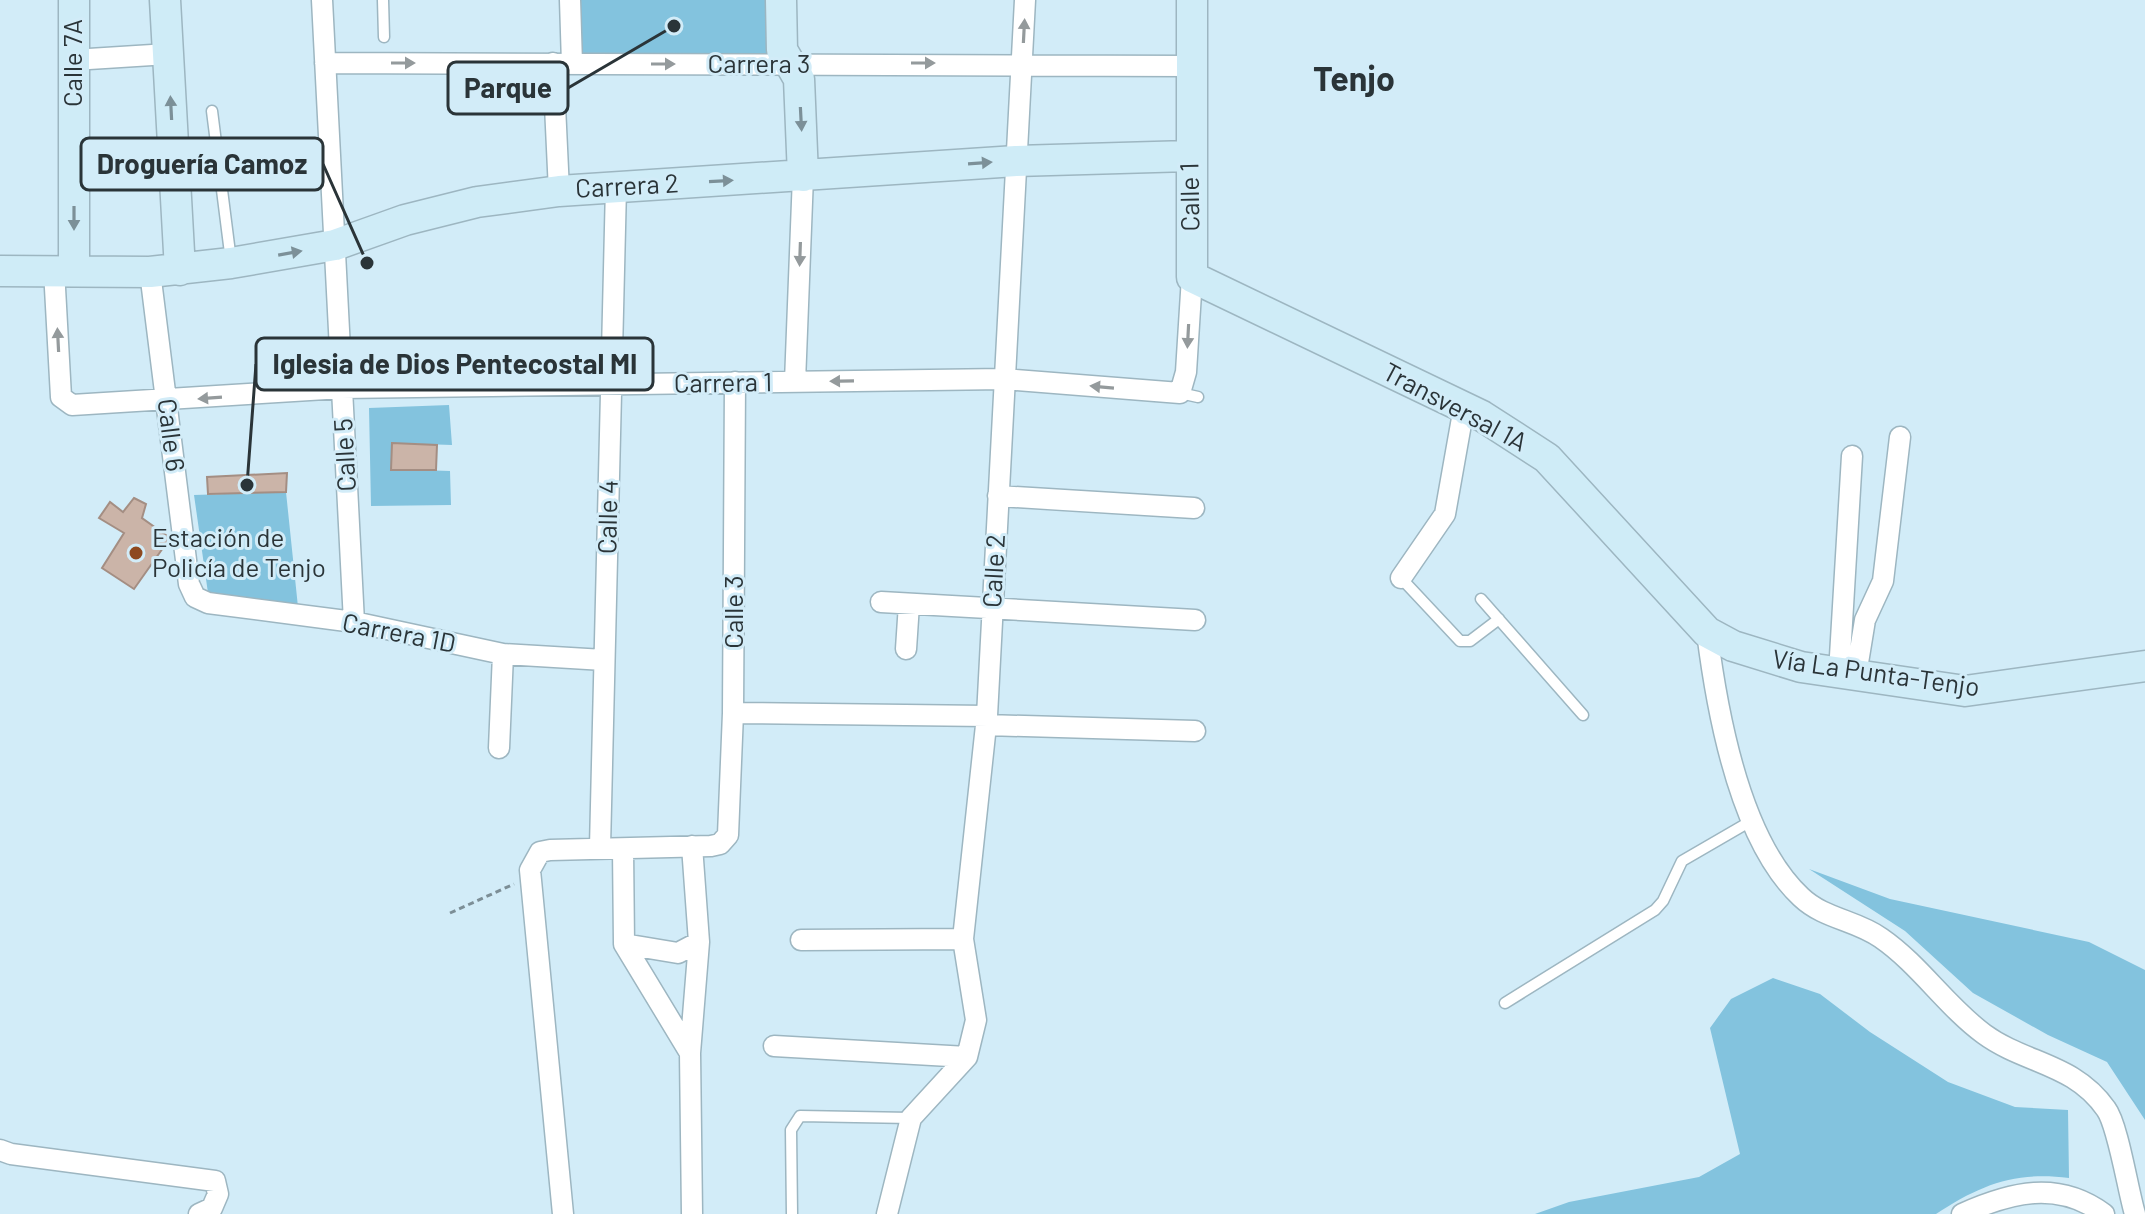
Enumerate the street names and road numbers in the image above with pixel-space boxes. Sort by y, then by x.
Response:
street label: Calle 7A [56,19,87,107]
street label: Carrera 3 [708,47,810,78]
street label: Calle 1 [1172,162,1205,232]
street label: Carrera 2 [574,166,679,203]
street label: Transversal 1A [1378,355,1533,457]
street label: Carrera 1 [673,365,773,398]
street label: Calle 6 [153,397,192,473]
street label: Calle 5 [326,418,361,492]
street label: Calle 4 [590,480,623,554]
street label: Calle 2 [975,533,1010,609]
street label: Calle 3 [717,575,748,649]
street label: Carrera 1D [340,605,458,658]
street label: Vía La Punta-Tenjo [1771,642,1982,701]

